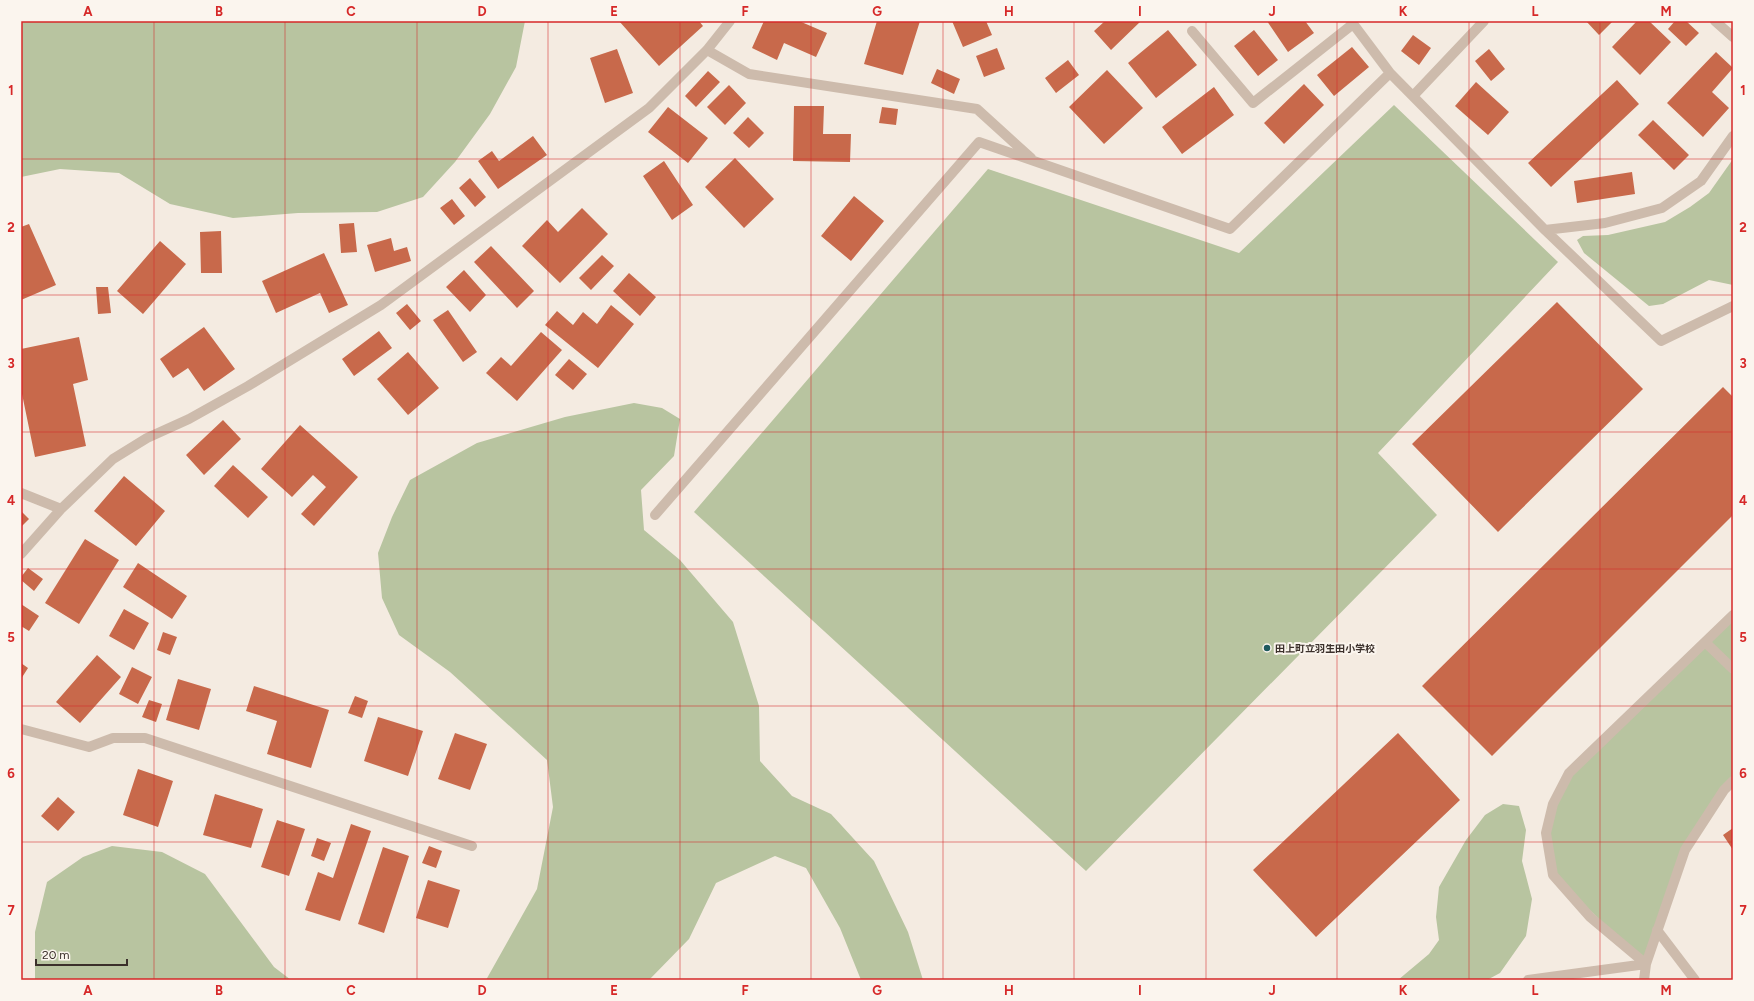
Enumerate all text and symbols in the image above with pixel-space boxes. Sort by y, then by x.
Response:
text: A [83,4,93,19]
text: B [215,4,223,19]
text: C [346,4,356,19]
text: D [477,4,487,19]
text: E [610,4,618,19]
text: F [741,4,749,19]
text: G [872,4,882,19]
text: H [1004,4,1014,19]
text: I [1138,4,1142,19]
text: J [1268,4,1276,19]
text: K [1399,4,1408,19]
text: L [1532,4,1539,19]
text: M [1660,4,1672,19]
text: 1 [8,83,14,98]
text: 1 [1740,83,1746,98]
text: 2 [7,220,15,235]
text: 2 [1739,220,1747,235]
text: 3 [7,356,15,371]
text: 3 [1739,356,1747,371]
text: 4 [7,493,15,508]
text: 4 [1739,493,1747,508]
text: 5 [7,630,15,645]
text: 5 [1739,630,1747,645]
place label: 田上町立羽生田小学校 [1275,642,1375,655]
marker: 田上町立羽生田小学校 [1262,643,1272,653]
text: 6 [7,766,15,781]
text: 6 [1739,766,1747,781]
text: 7 [7,903,15,918]
text: 7 [1739,903,1747,918]
scale bar [36,941,127,967]
text: 20 m [42,948,70,962]
text: A [83,983,93,998]
text: B [215,983,223,998]
text: C [346,983,356,998]
text: D [477,983,487,998]
text: E [610,983,618,998]
text: F [741,983,749,998]
text: G [872,983,882,998]
text: H [1004,983,1014,998]
text: I [1138,983,1142,998]
text: J [1268,983,1276,998]
text: K [1399,983,1408,998]
text: L [1532,983,1539,998]
text: M [1660,983,1672,998]

